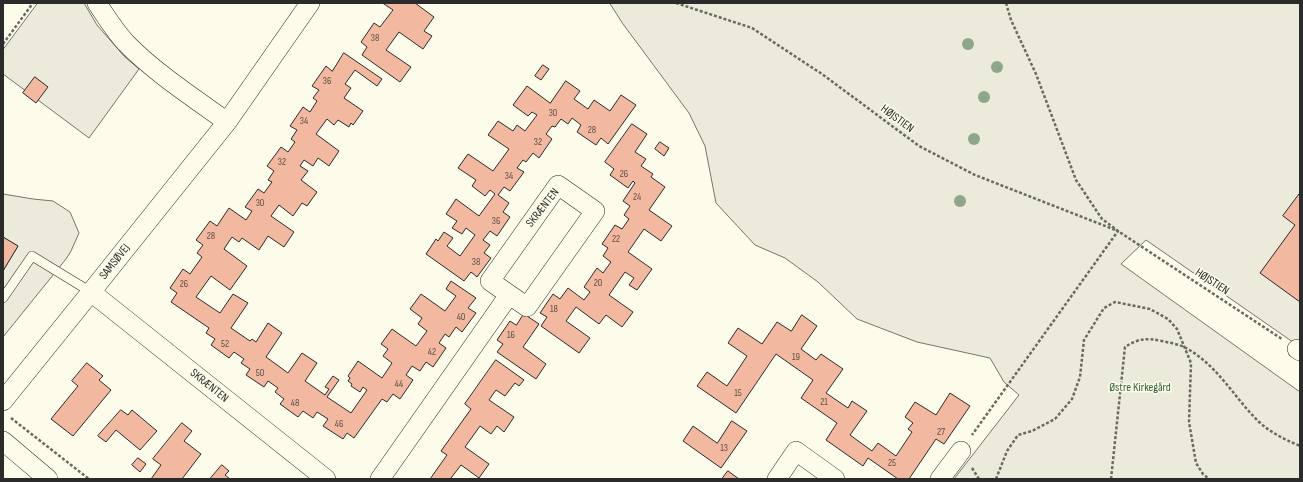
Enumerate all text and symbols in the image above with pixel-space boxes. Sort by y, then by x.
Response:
house number: 38 [371,32,379,44]
house number: 36 [323,75,331,87]
street label: HØJSTIEN [878,102,916,136]
house number: 30 [549,107,557,119]
house number: 34 [300,115,308,127]
house number: 28 [588,124,596,136]
house number: 32 [534,136,542,148]
house number: 32 [278,156,286,168]
house number: 26 [620,168,628,180]
house number: 34 [505,170,513,182]
street label: SKRÆNTEN [523,186,563,230]
house number: 24 [633,191,641,203]
house number: 30 [256,197,264,209]
house number: 36 [492,215,500,227]
house number: 28 [207,230,215,242]
house number: 22 [612,233,620,245]
street label: SAMSØVEJ [97,241,133,283]
house number: 38 [472,256,480,268]
street label: HØJSTIEN [1192,266,1232,298]
house number: 20 [594,277,602,289]
house number: 26 [180,278,188,290]
house number: 18 [550,303,558,315]
house number: 40 [457,311,465,323]
house number: 16 [507,329,515,341]
house number: 52 [221,338,229,350]
house number: 42 [428,346,436,358]
house number: 19 [792,351,800,363]
street label: SKRÆNTEN [187,366,231,406]
house number: 50 [256,367,264,379]
house number: 44 [395,378,403,390]
park label: Østre Kirkegård [1109,381,1171,395]
house number: 15 [734,387,742,399]
house number: 21 [820,396,828,408]
house number: 48 [291,397,299,409]
house number: 46 [335,418,343,430]
house number: 27 [937,426,945,438]
house number: 13 [720,442,728,454]
house number: 25 [888,457,896,469]

